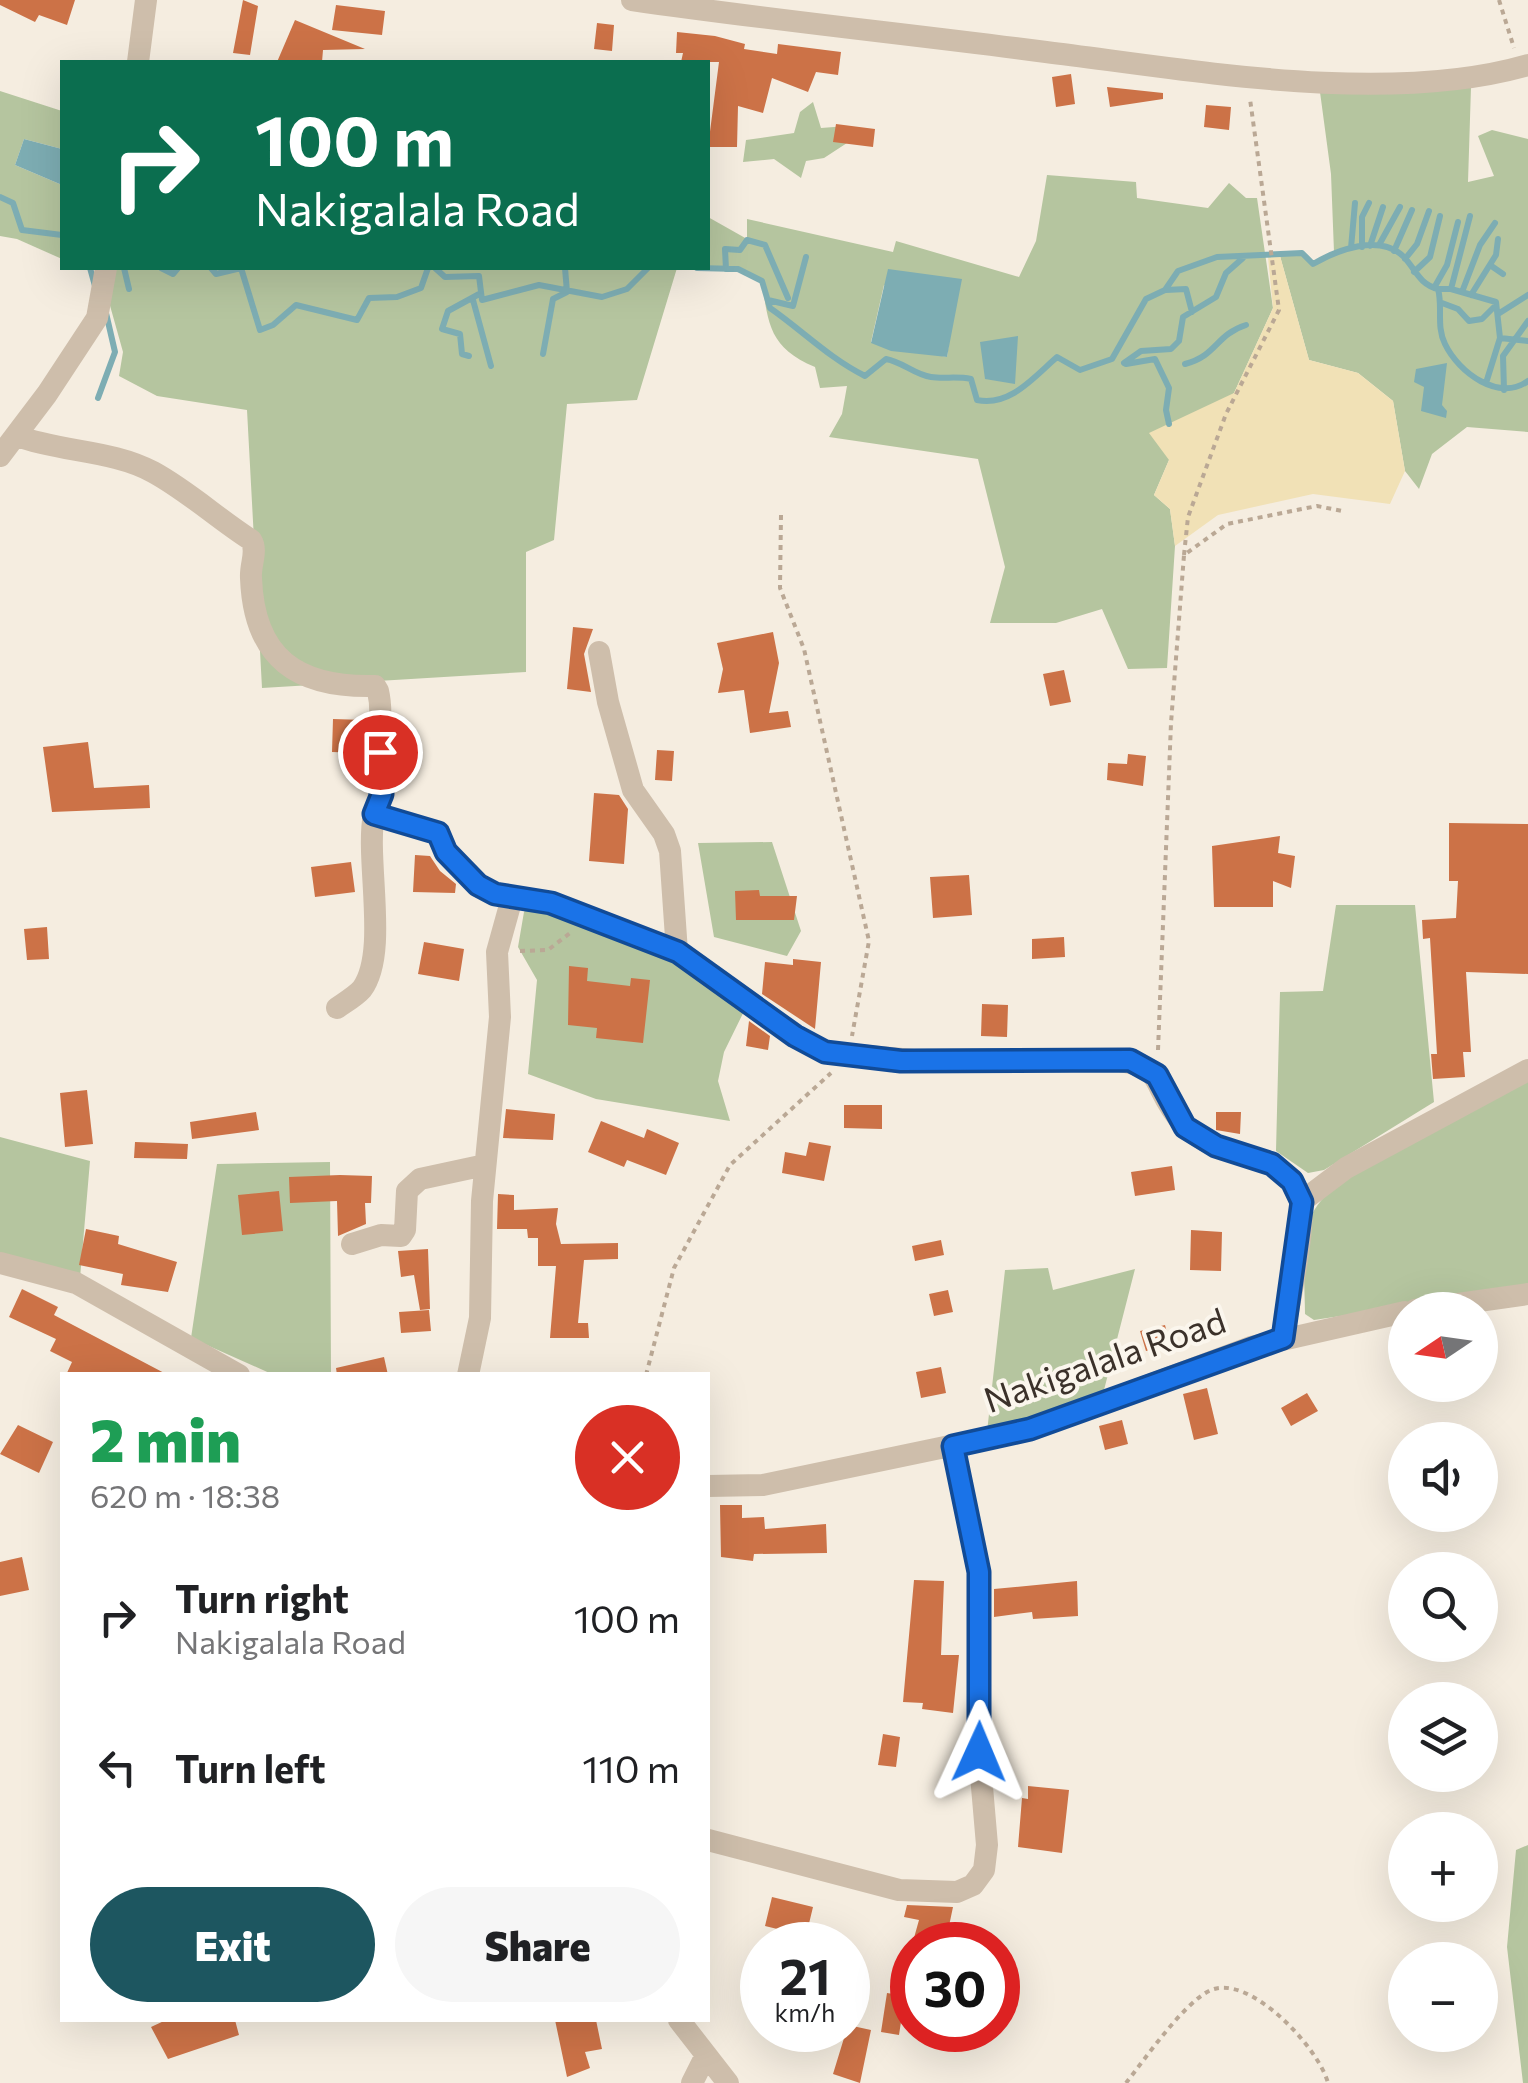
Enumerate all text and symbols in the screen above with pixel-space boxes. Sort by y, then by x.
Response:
text: 100 m [255,95,454,180]
icon: right [90,100,220,230]
text: Nakigalala Road [255,180,580,235]
pin [338,710,423,795]
icon: arrive [353,725,408,780]
north arrow [1388,1292,1498,1402]
map controls [1388,1292,1498,2052]
street label: Nakigalala Road [978,1297,1231,1420]
text: 2 min [90,1401,241,1474]
button: close [575,1405,680,1510]
button: sound [1388,1422,1498,1532]
text: 620 m · 18:38 [90,1475,280,1515]
button: search [1388,1552,1498,1662]
text: Turn right [175,1574,349,1621]
icon: right [90,1590,145,1645]
text: 100 m [574,1594,680,1641]
text: Nakigalala Road [175,1621,406,1661]
button: layers [1388,1682,1498,1792]
position arrow [927,1700,1031,1804]
icon: left [90,1740,145,1795]
text: Turn left [175,1744,326,1791]
text: 110 m [582,1744,680,1791]
button: + [1388,1812,1498,1922]
button: Exit [90,1887,375,2002]
button: Share [395,1887,680,2002]
speed limit sign: 30 [890,1922,1020,2052]
button: − [1388,1942,1498,2052]
text: 21 [779,1944,831,2005]
text: km/h [775,1997,835,2027]

